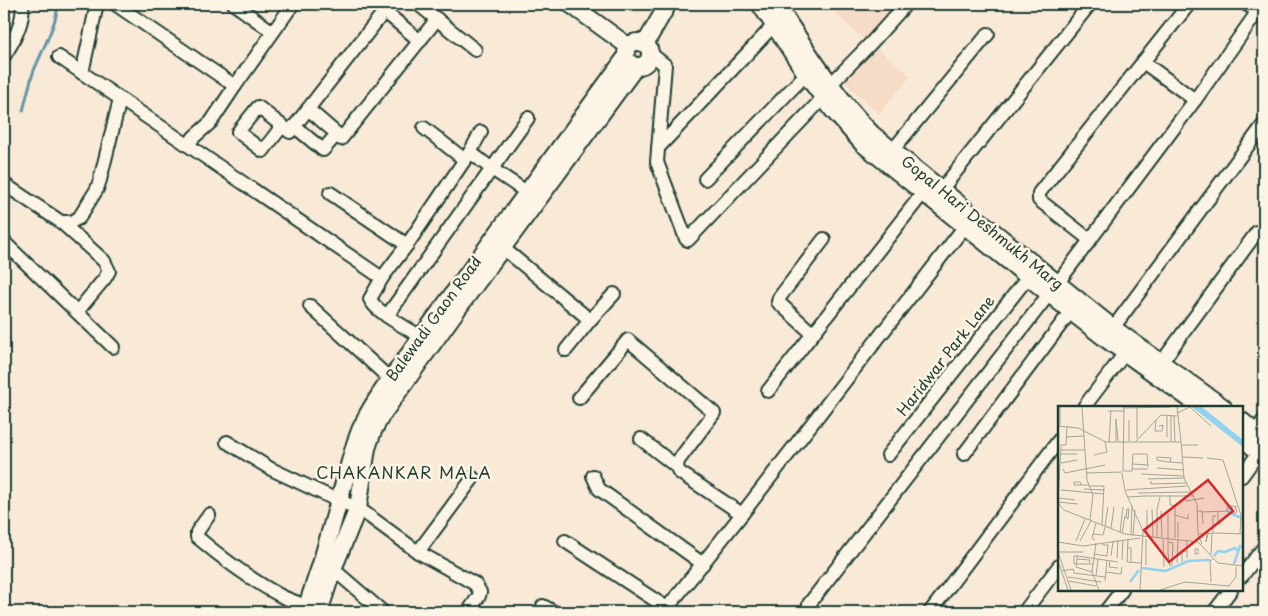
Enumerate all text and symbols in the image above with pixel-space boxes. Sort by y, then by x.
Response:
street label: Gopal Hari Deshmukh Marg [897,149,1069,295]
street label: Balewadi Gaon Road [379,251,486,386]
street label: Haridwar Park Lane [890,290,999,420]
inset map [1058,406,1243,591]
district label: CHAKANKAR MALA [316,460,492,484]

